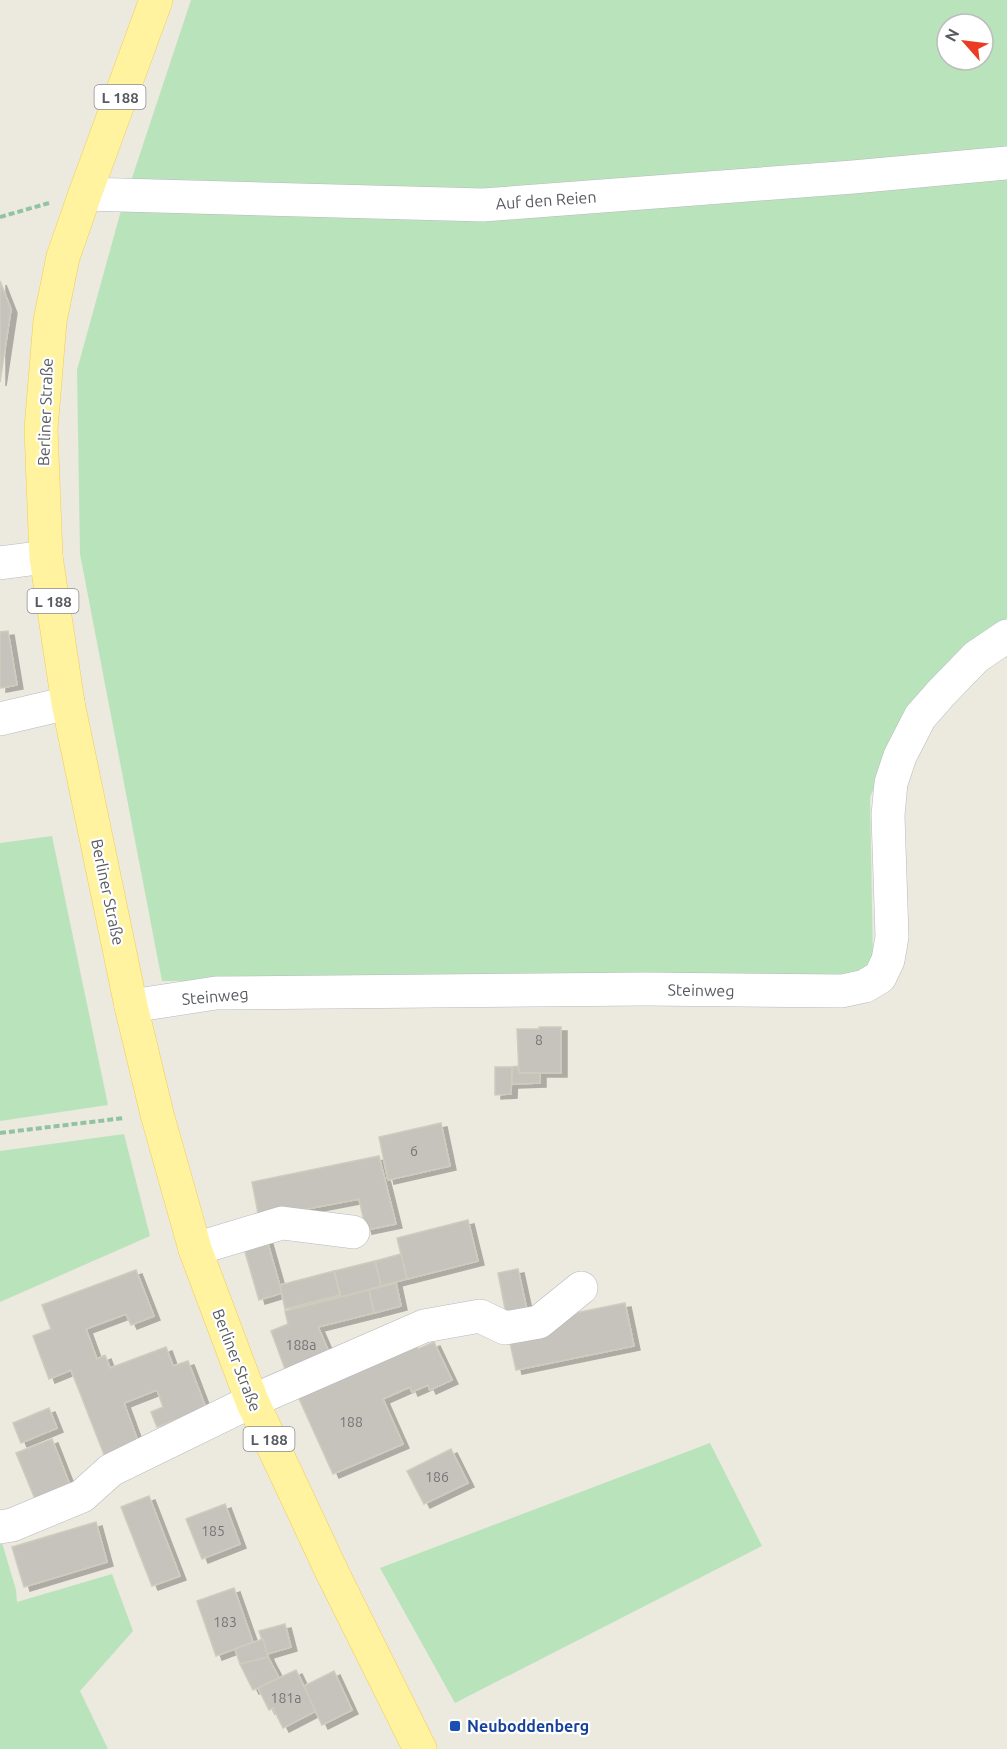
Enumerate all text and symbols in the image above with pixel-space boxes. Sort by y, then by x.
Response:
north arrow [935,12,995,72]
text: N [941,25,963,44]
road number: L 188 [94,85,146,109]
street label: Auf den Reien [495,188,597,212]
street label: Berliner Straße [34,358,56,466]
road number: L 188 [28,589,78,613]
street label: Berliner Straße [88,837,128,947]
street label: Steinweg [667,980,735,1000]
street label: Steinweg [181,984,249,1008]
house number: 8 [535,1032,543,1048]
house number: 6 [410,1143,418,1159]
street label: Berliner Straße [209,1306,265,1414]
house number: 188a [286,1337,316,1353]
house number: 188 [339,1414,363,1430]
road number: L 188 [244,1427,294,1451]
house number: 186 [425,1469,449,1485]
house number: 185 [201,1523,225,1539]
house number: 183 [213,1614,237,1630]
house number: 181a [271,1690,301,1706]
place label: Neuboddenberg [467,1717,589,1735]
marker: Neuboddenberg [448,1719,462,1733]

